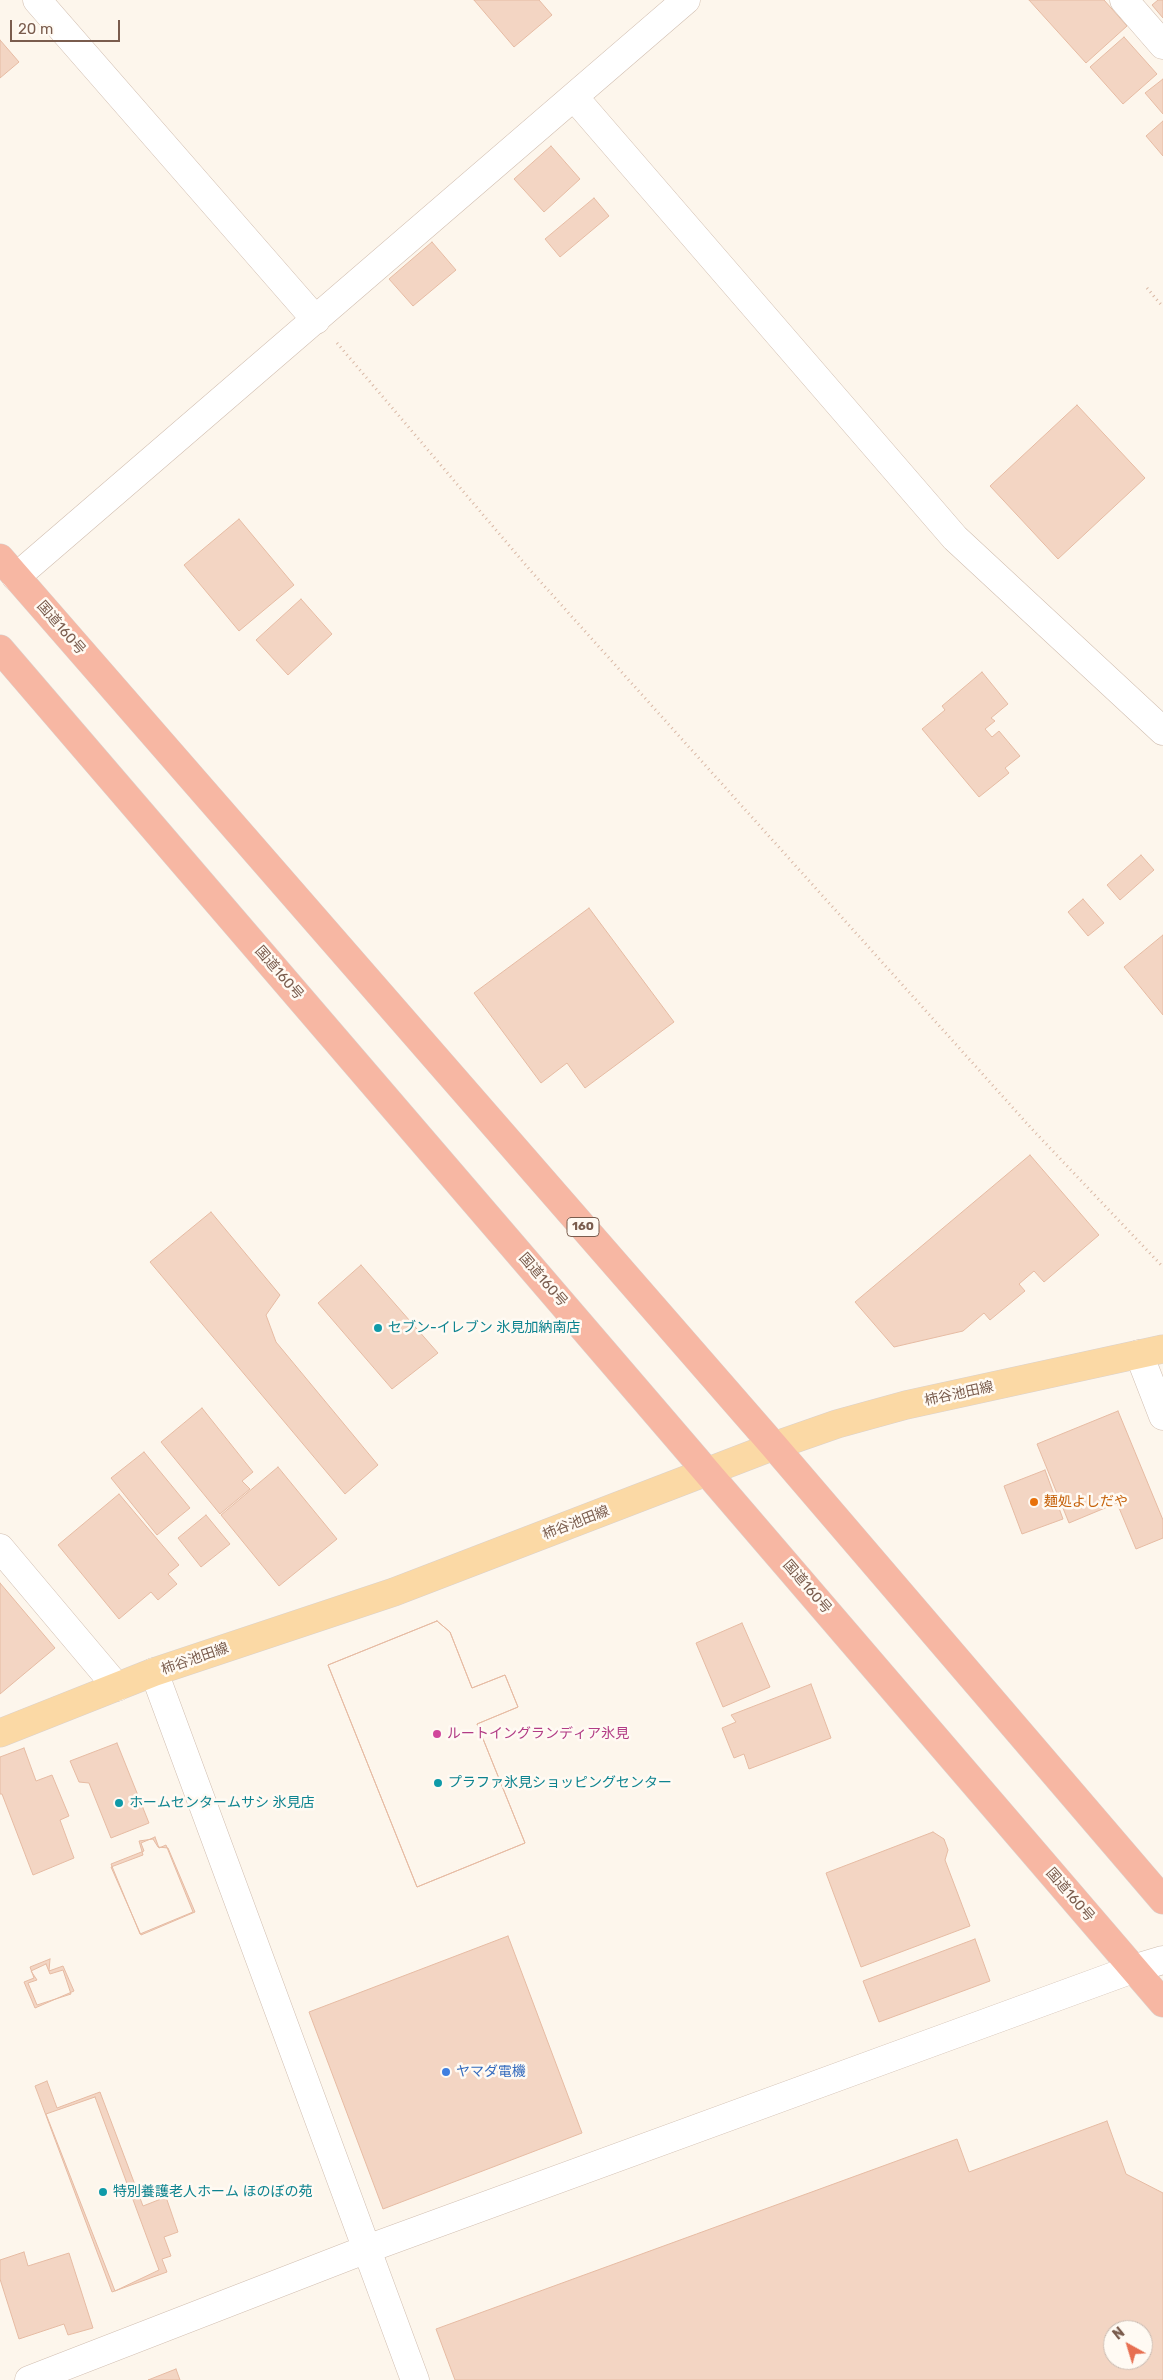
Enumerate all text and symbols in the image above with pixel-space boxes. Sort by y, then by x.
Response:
scale bar [12,10,122,42]
text: 20 m [18,20,53,38]
street label: 国道160号 [33,598,89,658]
street label: 国道160号 [251,943,307,1003]
road number: 160 [567,1218,599,1236]
street label: 国道160号 [515,1250,571,1310]
place label: セブン-イレブン 氷見加納南店 [388,1320,580,1336]
marker: セブン-イレブン 氷見加納南店 [372,1322,384,1334]
street label: 柿谷池田線 [923,1379,995,1409]
place label: 麺処よしだや [1044,1494,1128,1510]
marker: 麺処よしだや [1028,1496,1040,1508]
street label: 柿谷池田線 [540,1503,612,1543]
street label: 国道160号 [779,1557,835,1617]
street label: 柿谷池田線 [159,1640,231,1678]
place label: ルートイングランディア氷見 [447,1726,629,1742]
marker: ルートイングランディア氷見 [431,1728,443,1740]
place label: プラファ氷見ショッピングセンター [448,1775,672,1791]
marker: プラファ氷見ショッピングセンター [432,1777,444,1789]
place label: ホームセンタームサシ 氷見店 [129,1795,314,1811]
marker: ホームセンタームサシ 氷見店 [113,1797,125,1809]
street label: 国道160号 [1042,1865,1098,1925]
place label: ヤマダ電機 [456,2064,526,2080]
marker: ヤマダ電機 [440,2066,452,2078]
place label: 特別養護老人ホーム ほのぼの苑 [113,2184,312,2200]
marker: 特別養護老人ホーム ほのぼの苑 [97,2186,109,2198]
north arrow [1103,2320,1153,2370]
text: N [1110,2324,1128,2344]

